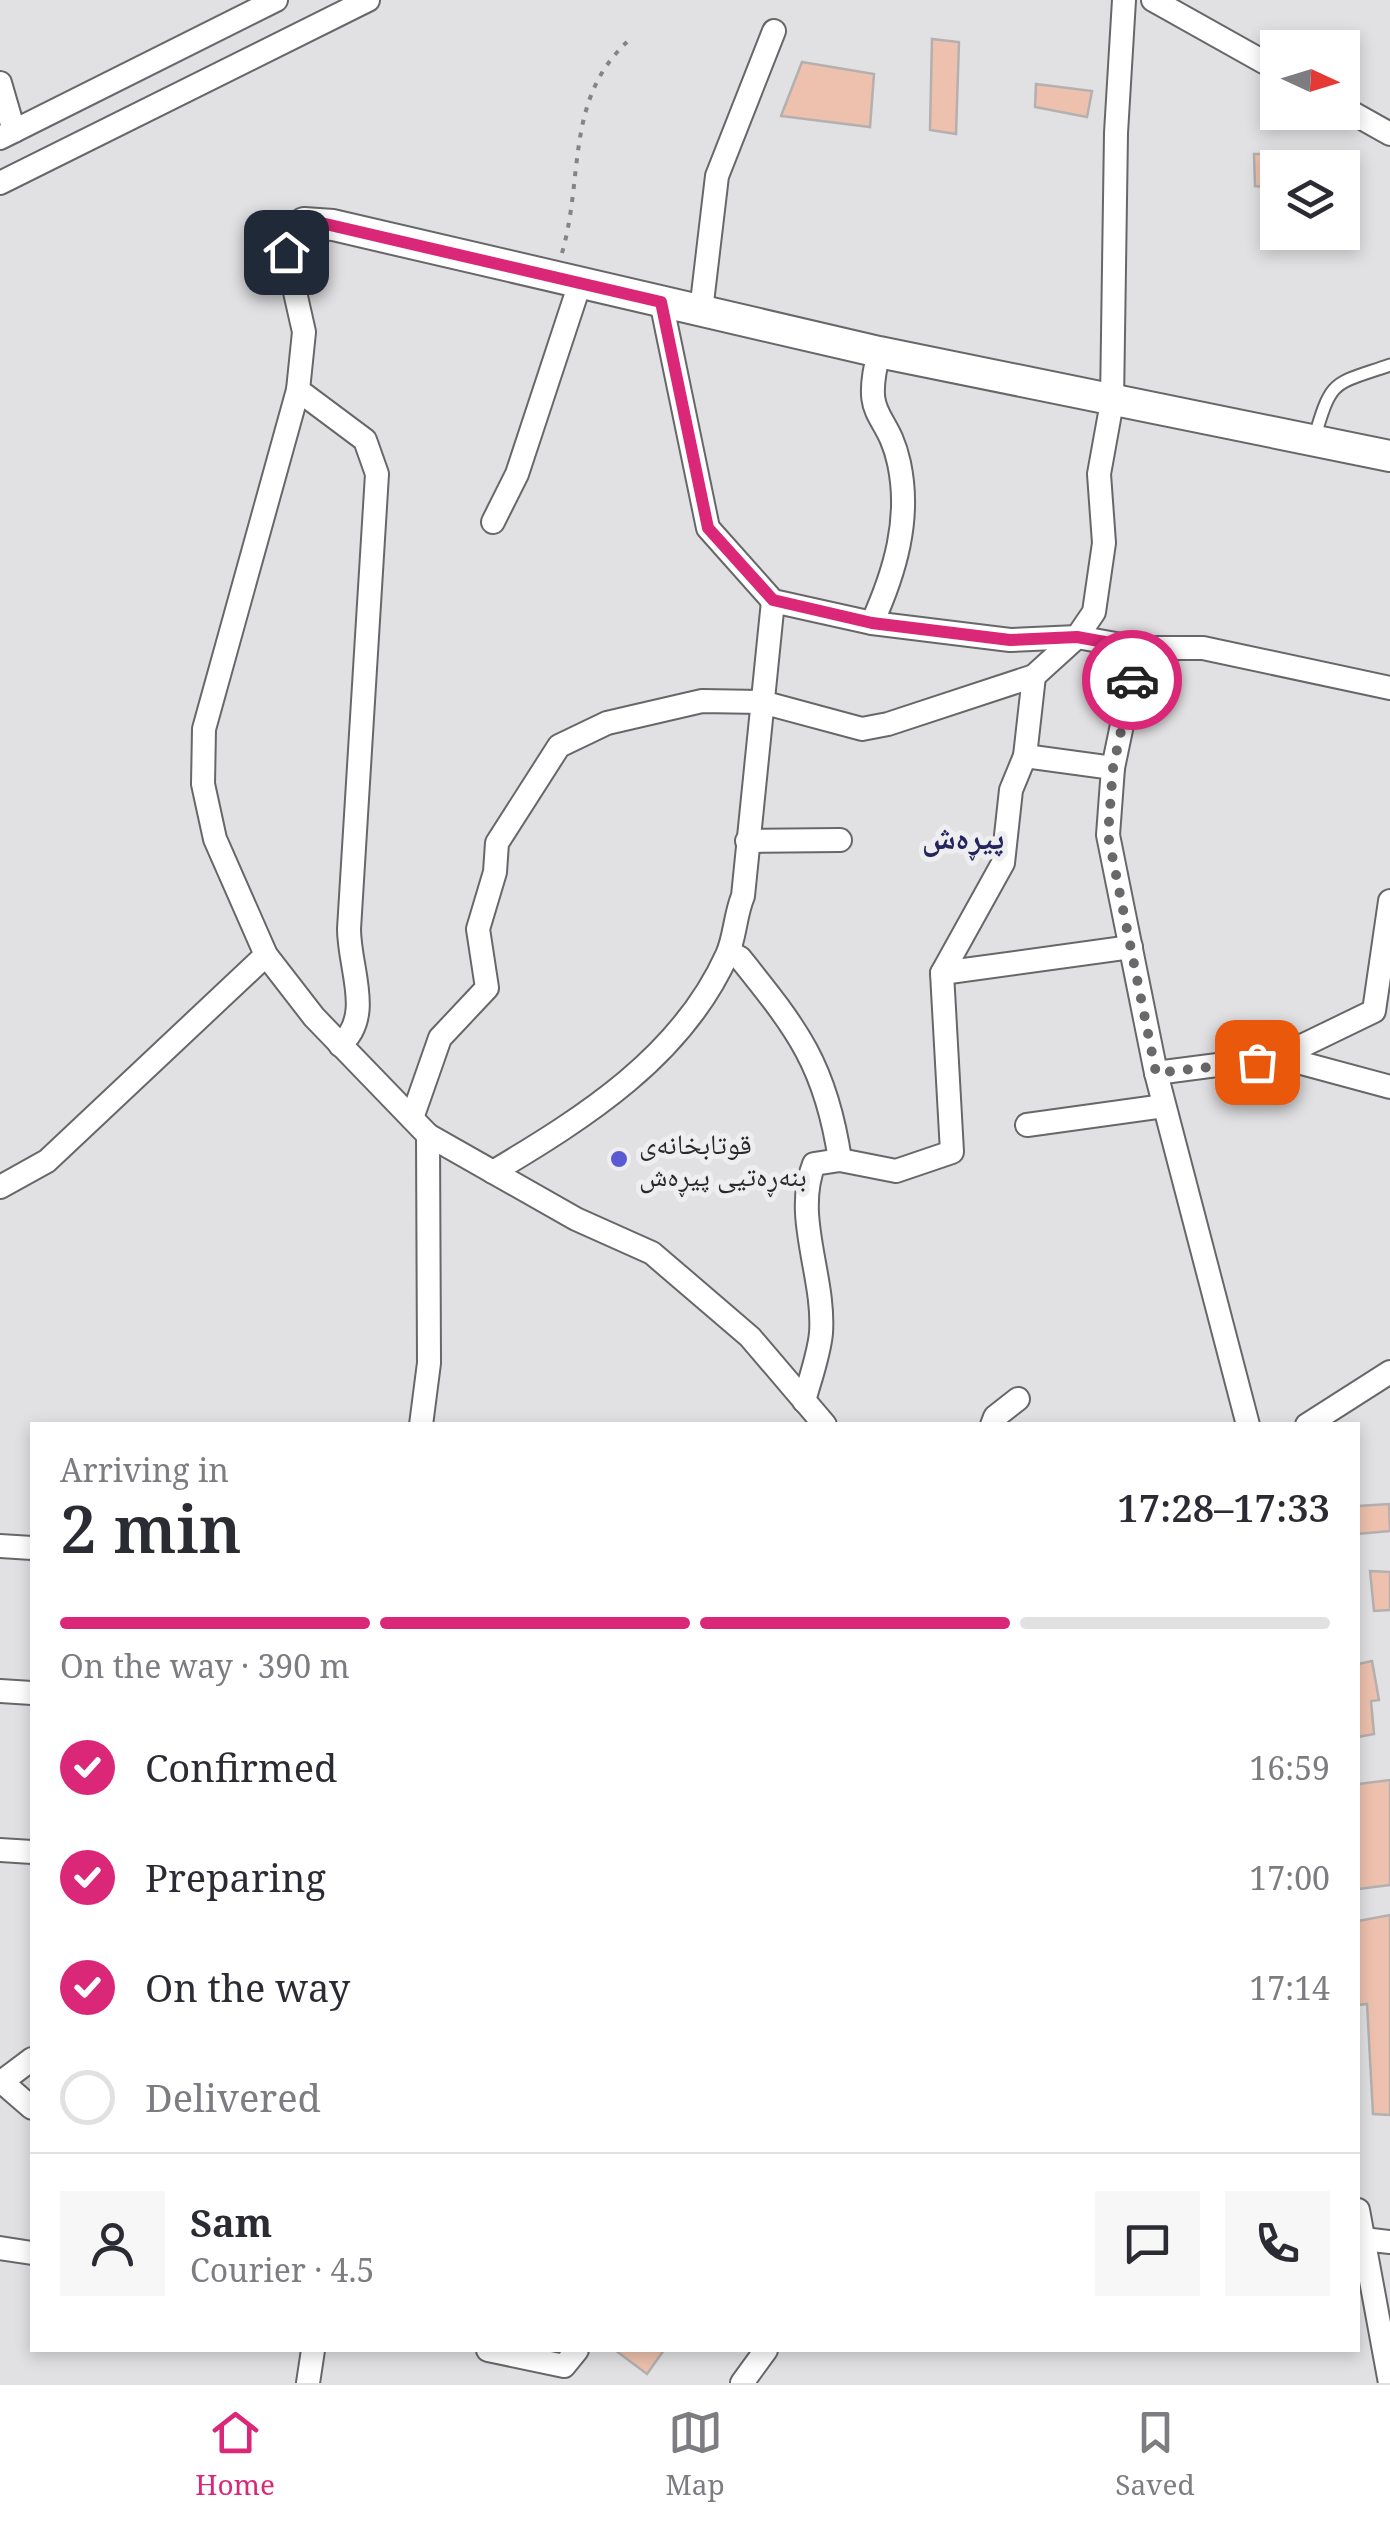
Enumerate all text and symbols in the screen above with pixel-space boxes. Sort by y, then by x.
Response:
north arrow [1260,30,1360,130]
map controls [1260,30,1360,250]
button: layers [1260,150,1360,250]
pin [244,210,329,295]
icon: home [259,225,314,280]
courier [1082,630,1182,730]
icon: car [1105,653,1160,708]
district label: پیڕەش [922,815,1004,861]
pin [1215,1020,1300,1105]
icon: bag [1230,1035,1285,1090]
place label: قوتابخانەی بنەڕەتیی پیڕەش [639,1124,807,1198]
marker: قوتابخانەی بنەڕەتیی پیڕەش [608,1148,630,1170]
text: Arriving in [60,1448,229,1491]
text: 17:28–17:33 [1117,1481,1330,1533]
text: 2 min [60,1484,242,1572]
text: On the way · 390 m [60,1644,350,1687]
icon: check [60,1740,115,1795]
text: Confirmed [145,1741,337,1793]
text: 16:59 [1249,1746,1330,1789]
icon: check [60,1850,115,1905]
text: Preparing [145,1851,326,1903]
text: 17:00 [1249,1856,1330,1899]
icon: check [60,1960,115,2015]
text: On the way [145,1961,350,2013]
text: 17:14 [1249,1966,1330,2009]
text: Delivered [145,2071,321,2123]
button: person [60,2191,165,2296]
button: chat [1095,2191,1200,2296]
button: phone [1225,2191,1330,2296]
text: Sam [190,2196,272,2248]
text: Courier · 4.5 [190,2248,374,2291]
tab: Home [195,2405,275,2503]
tab: Map [666,2405,725,2503]
tab: Saved [1115,2405,1195,2503]

